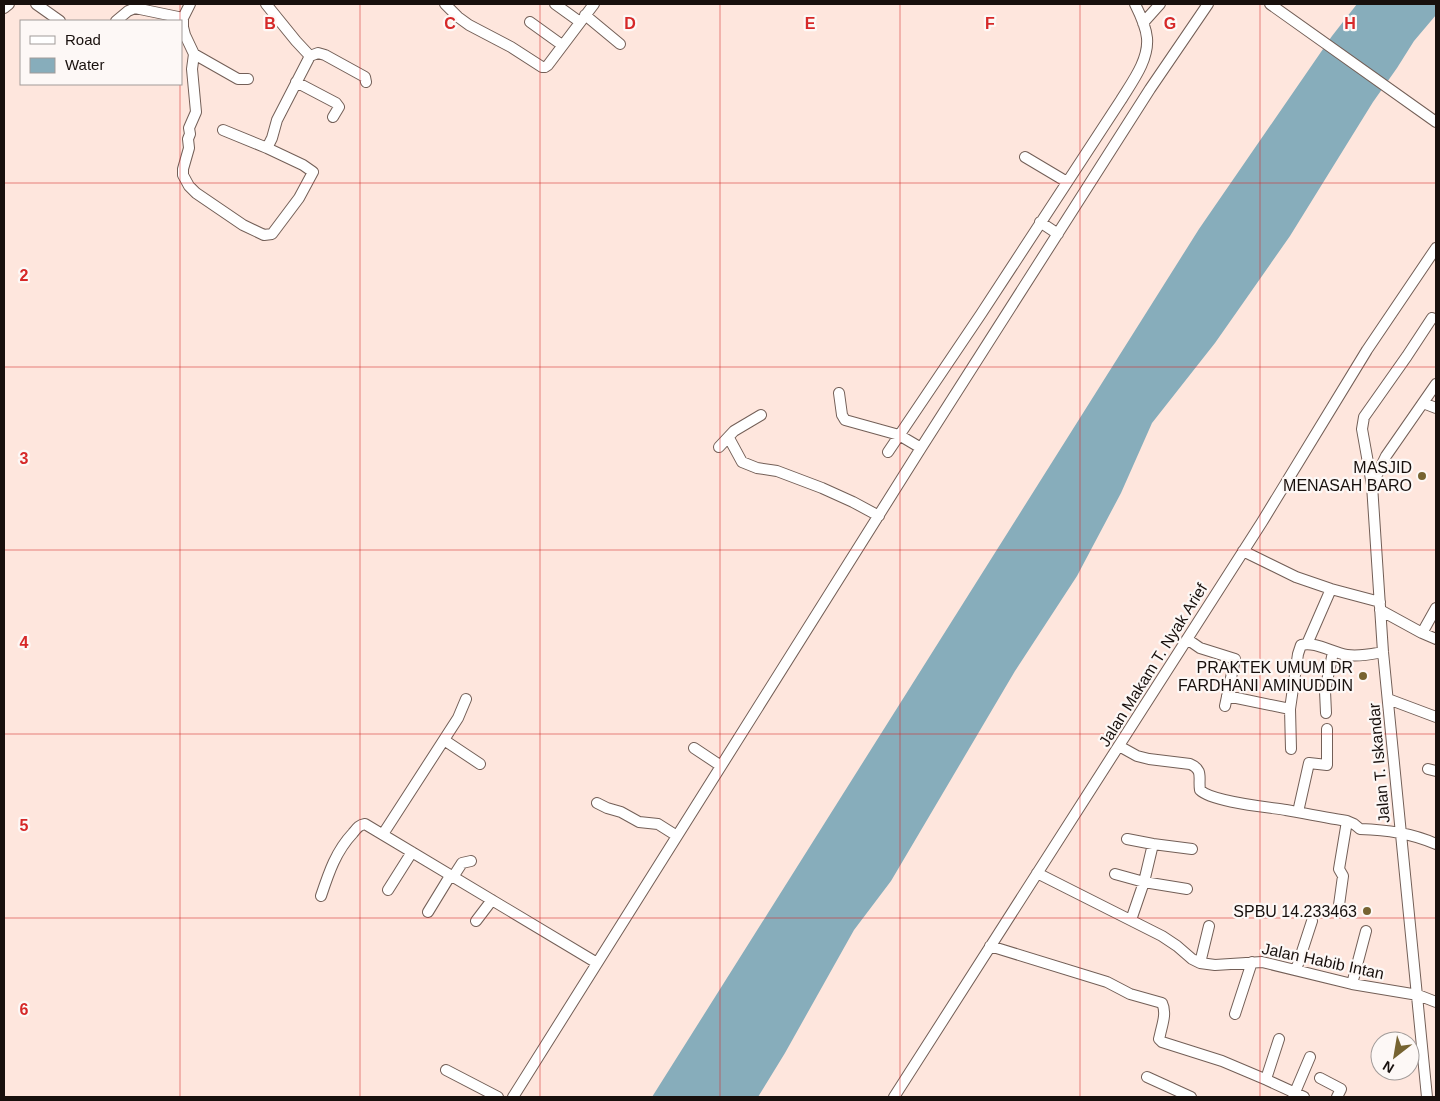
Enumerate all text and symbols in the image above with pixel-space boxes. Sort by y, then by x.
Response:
text: B [264,15,276,32]
text: C [444,15,456,32]
text: D [624,15,636,32]
text: E [805,15,816,32]
text: F [985,15,995,32]
text: G [1164,15,1176,32]
text: H [1344,15,1356,32]
legend [20,20,182,85]
text: Road [65,31,101,48]
text: Water [65,56,104,73]
text: 2 [20,267,29,284]
text: 3 [20,450,29,467]
place label: MASJID MENASAH BARO [1283,459,1412,494]
marker: MASJID MENASAH BARO [1416,470,1428,482]
street label: Jalan Makam T. Nyak Arief [1096,580,1211,750]
text: 4 [20,634,29,651]
place label: PRAKTEK UMUM DR FARDHANI AMINUDDIN [1178,659,1353,694]
marker: PRAKTEK UMUM DR FARDHANI AMINUDDIN [1357,670,1369,682]
street label: Jalan T. Iskandar [1365,701,1393,824]
text: 5 [20,817,29,834]
place label: SPBU 14.233463 [1233,903,1357,920]
marker: SPBU 14.233463 [1361,905,1373,917]
street label: Jalan Habib Intan [1260,940,1386,982]
text: 6 [20,1001,29,1018]
north arrow [1370,1031,1420,1081]
text: N [1380,1058,1397,1077]

